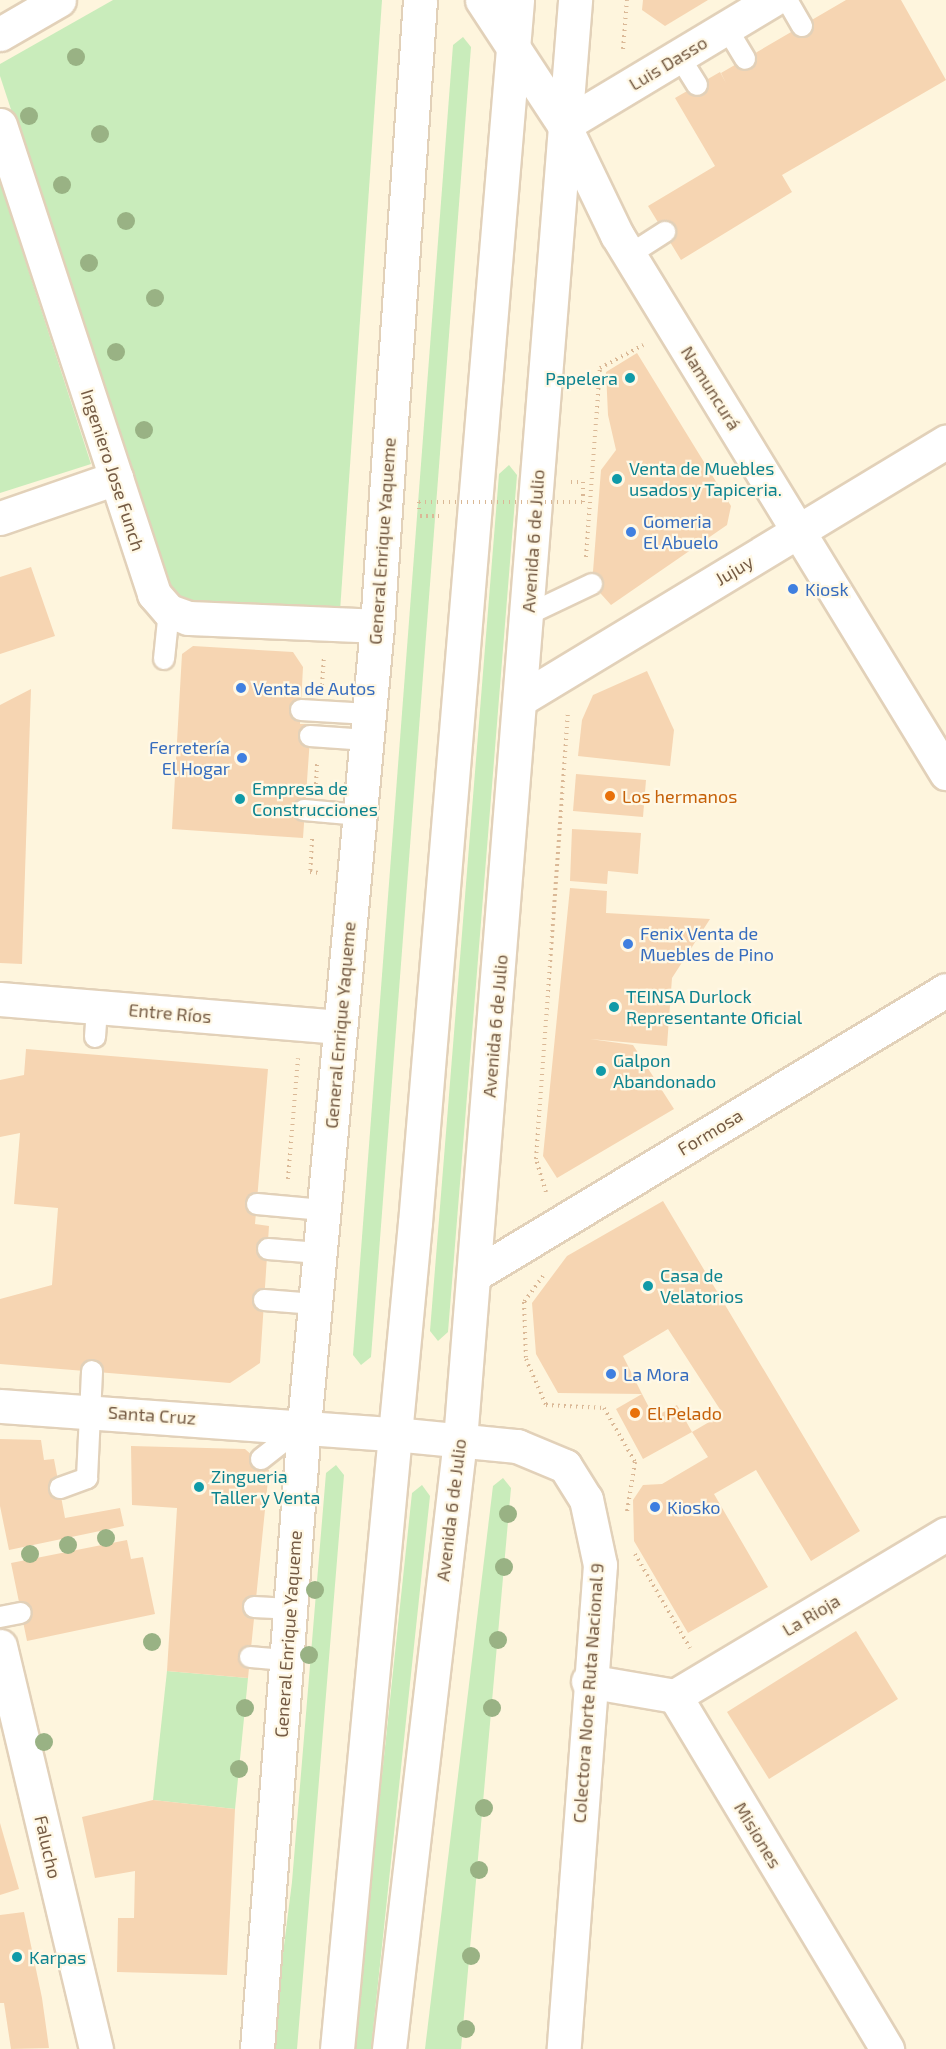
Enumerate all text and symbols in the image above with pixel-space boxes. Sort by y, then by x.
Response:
street label: Luis Dasso [625,31,711,95]
street label: Namuncurá [677,342,745,434]
place label: Papelera [545,367,618,389]
marker: Papelera [623,371,637,385]
street label: Ingeniero Jose Funch [77,386,149,554]
street label: General Enrique Yaqueme [364,436,400,646]
place label: Venta de Muebles usados y Tapiceria. [629,458,783,500]
street label: Avenida 6 de Julio [517,469,549,613]
marker: Venta de Muebles usados y Tapiceria. [610,472,624,486]
place label: Gomeria El Abuelo [643,511,719,554]
marker: Gomeria El Abuelo [624,525,638,539]
street label: Jujuy [711,550,757,590]
place label: Kiosk [805,578,849,600]
marker: Kiosk [786,582,800,596]
place label: Venta de Autos [253,677,376,699]
marker: Venta de Autos [234,681,248,695]
place label: Ferretería El Hogar [149,737,230,780]
marker: Ferretería El Hogar [235,751,249,765]
place label: Empresa de Construcciones [252,778,378,820]
place label: Los hermanos [622,785,737,807]
marker: Los hermanos [603,789,617,803]
marker: Empresa de Construcciones [233,792,247,806]
street label: General Enrique Yaqueme [320,920,360,1130]
place label: Fenix Venta de Muebles de Pino [640,923,774,966]
marker: Fenix Venta de Muebles de Pino [621,937,635,951]
street label: Avenida 6 de Julio [478,953,512,1099]
place label: TEINSA Durlock Representante Oficial [626,986,802,1028]
street label: Entre Ríos [128,999,212,1027]
marker: TEINSA Durlock Representante Oficial [607,1000,621,1014]
place label: Galpon Abandonado [613,1050,716,1092]
marker: Galpon Abandonado [594,1064,608,1078]
street label: Formosa [674,1104,746,1160]
place label: Casa de Velatorios [660,1265,743,1308]
marker: Casa de Velatorios [641,1279,655,1293]
place label: La Mora [623,1363,689,1385]
marker: La Mora [604,1367,618,1381]
street label: Santa Cruz [107,1401,197,1429]
place label: El Pelado [647,1402,722,1424]
marker: El Pelado [628,1406,642,1420]
street label: Avenida 6 de Julio [432,1437,470,1583]
place label: Zingueria Taller y Venta [211,1466,322,1508]
marker: Zingueria Taller y Venta [192,1480,206,1494]
place label: Kiosko [667,1496,721,1518]
marker: Kiosko [648,1500,662,1514]
street label: General Enrique Yaqueme [270,1529,306,1739]
street label: Colectora Norte Ruta Nacional 9 [568,1562,608,1824]
street label: La Rioja [778,1589,844,1641]
street label: Misiones [730,1798,786,1872]
street label: Falucho [30,1813,66,1881]
place label: Karpas [29,1946,86,1968]
marker: Karpas [10,1950,24,1964]

